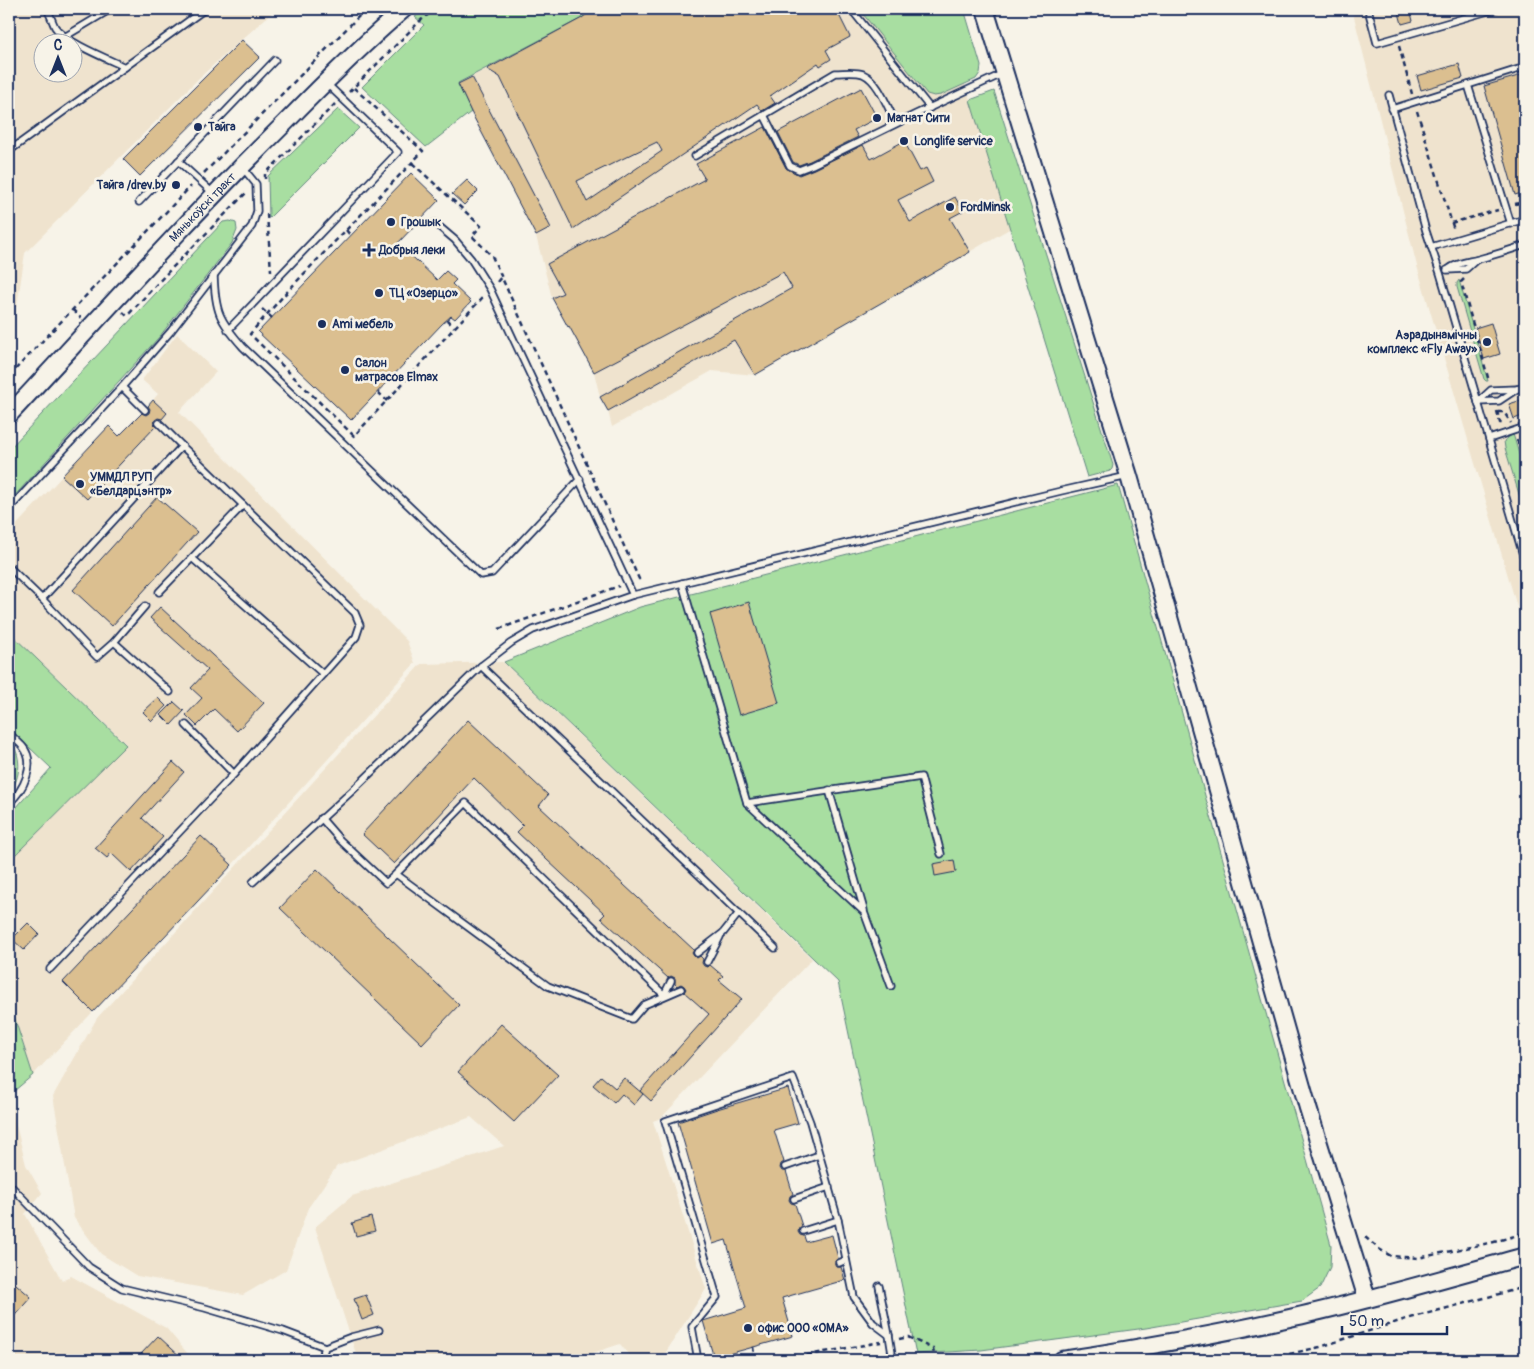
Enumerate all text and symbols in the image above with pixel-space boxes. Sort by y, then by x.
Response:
north arrow [32,32,82,82]
text: С [54,37,63,54]
place label: Магнат Cити [887,111,950,126]
marker: Магнат Cити [871,112,883,124]
place label: Тайга [207,120,236,135]
marker: Тайга [192,121,204,133]
place label: Longlife service [914,134,994,149]
marker: Longlife service [898,135,910,147]
street label: Мянькоўскі тракт [166,169,239,245]
place label: Тайга /drev.by [96,178,167,193]
marker: Тайга /drev.by [170,179,182,191]
place label: FordMinsk [960,200,1012,215]
marker: FordMinsk [944,201,956,213]
place label: Грошык [401,215,442,230]
marker: Грошык [385,216,397,228]
place label: Добрыя леки [378,243,446,258]
marker: Добрыя леки [363,244,375,256]
place label: ТЦ «Озерцо» [388,286,459,301]
marker: ТЦ «Озерцо» [373,287,385,299]
place label: Ami мебель [332,317,394,332]
marker: Ami мебель [316,318,328,330]
place label: Аэрадынамічны комплекс «Fly Away» [1367,328,1478,357]
marker: Аэрадынамічны комплекс «Fly Away» [1481,336,1493,348]
place label: Салон матрасов Elmax [355,356,438,385]
marker: Салон матрасов Elmax [339,364,351,376]
place label: УММДЛ РУП «Белдарцэнтр» [89,470,172,499]
marker: УММДЛ РУП «Белдарцэнтр» [74,478,86,490]
scale bar [1342,1304,1446,1336]
text: 50 m [1349,1312,1384,1331]
place label: офис ООО «ОМА» [757,1321,849,1336]
marker: офис ООО «ОМА» [742,1322,754,1334]

